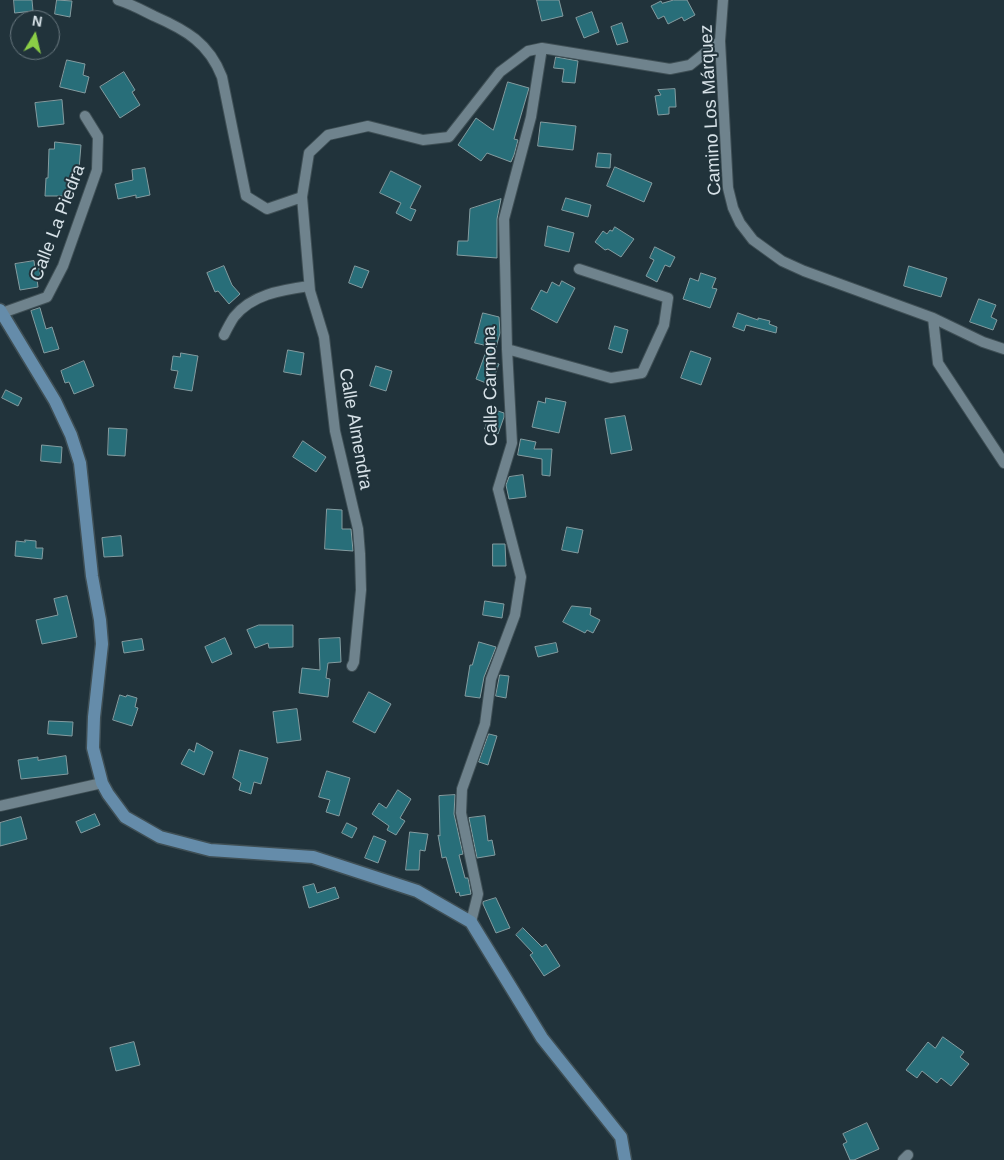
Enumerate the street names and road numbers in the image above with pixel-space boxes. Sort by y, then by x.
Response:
street label: Camino Los Márquez [696,24,726,196]
street label: Calle La Piedra [26,162,90,284]
street label: Calle Carmona [479,326,503,446]
street label: Calle Almendra [334,367,376,491]

